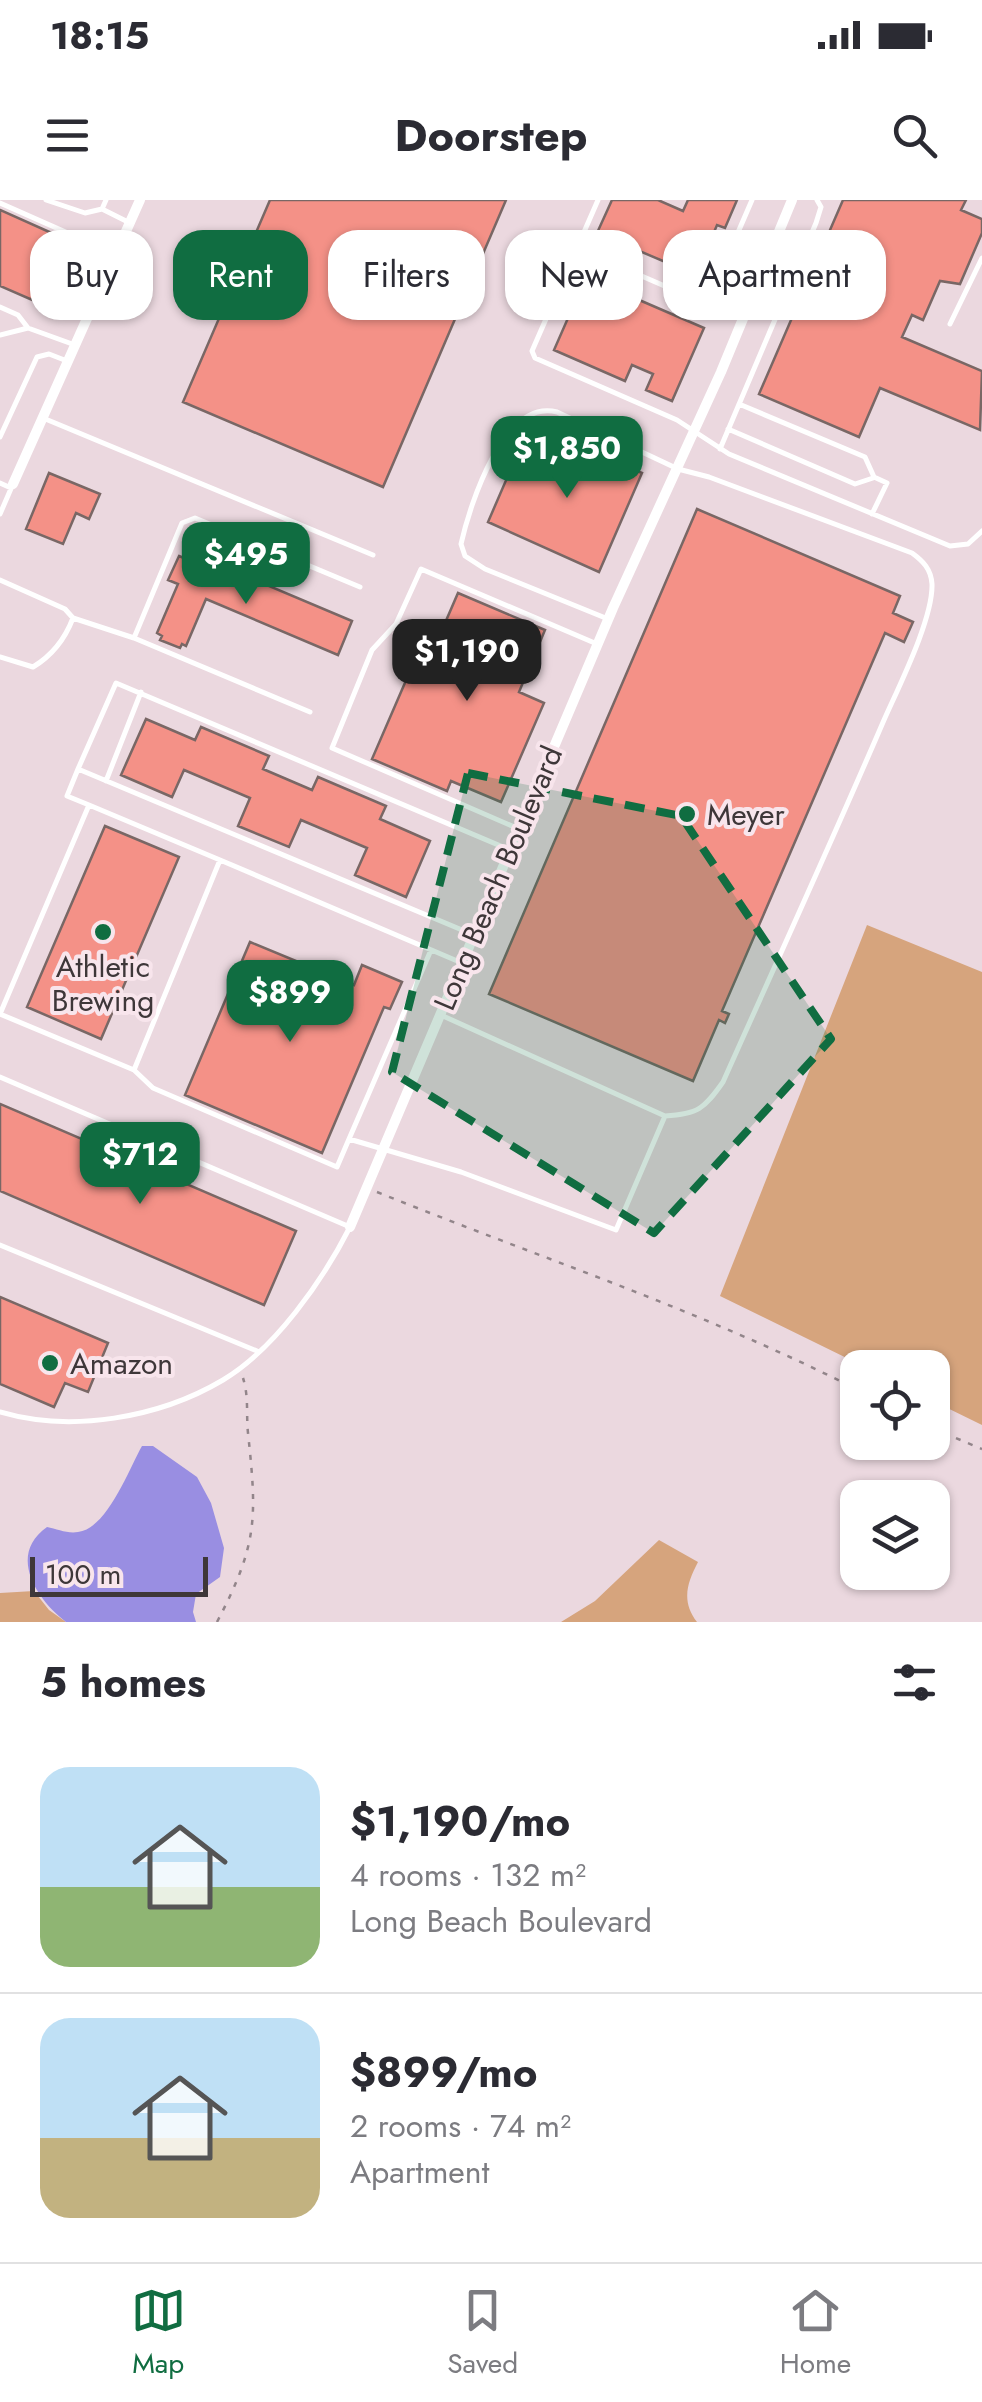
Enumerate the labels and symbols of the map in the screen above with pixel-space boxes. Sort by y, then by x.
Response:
pin: $1,850 [486,416,648,501]
pin: $495 [187,522,305,607]
pin: $1,190 [386,619,548,704]
street label: Long Beach Boulevard [423,739,573,1017]
place label: Meyer [707,793,785,836]
marker: Meyer [676,803,698,825]
marker: Athletic Brewing [92,921,114,943]
place label: Athletic Brewing [52,945,154,1022]
pin: $899 [231,960,349,1045]
pin: $712 [81,1122,199,1207]
place label: Amazon [70,1342,173,1385]
marker: Amazon [39,1352,61,1374]
scale bar [30,1552,208,1596]

